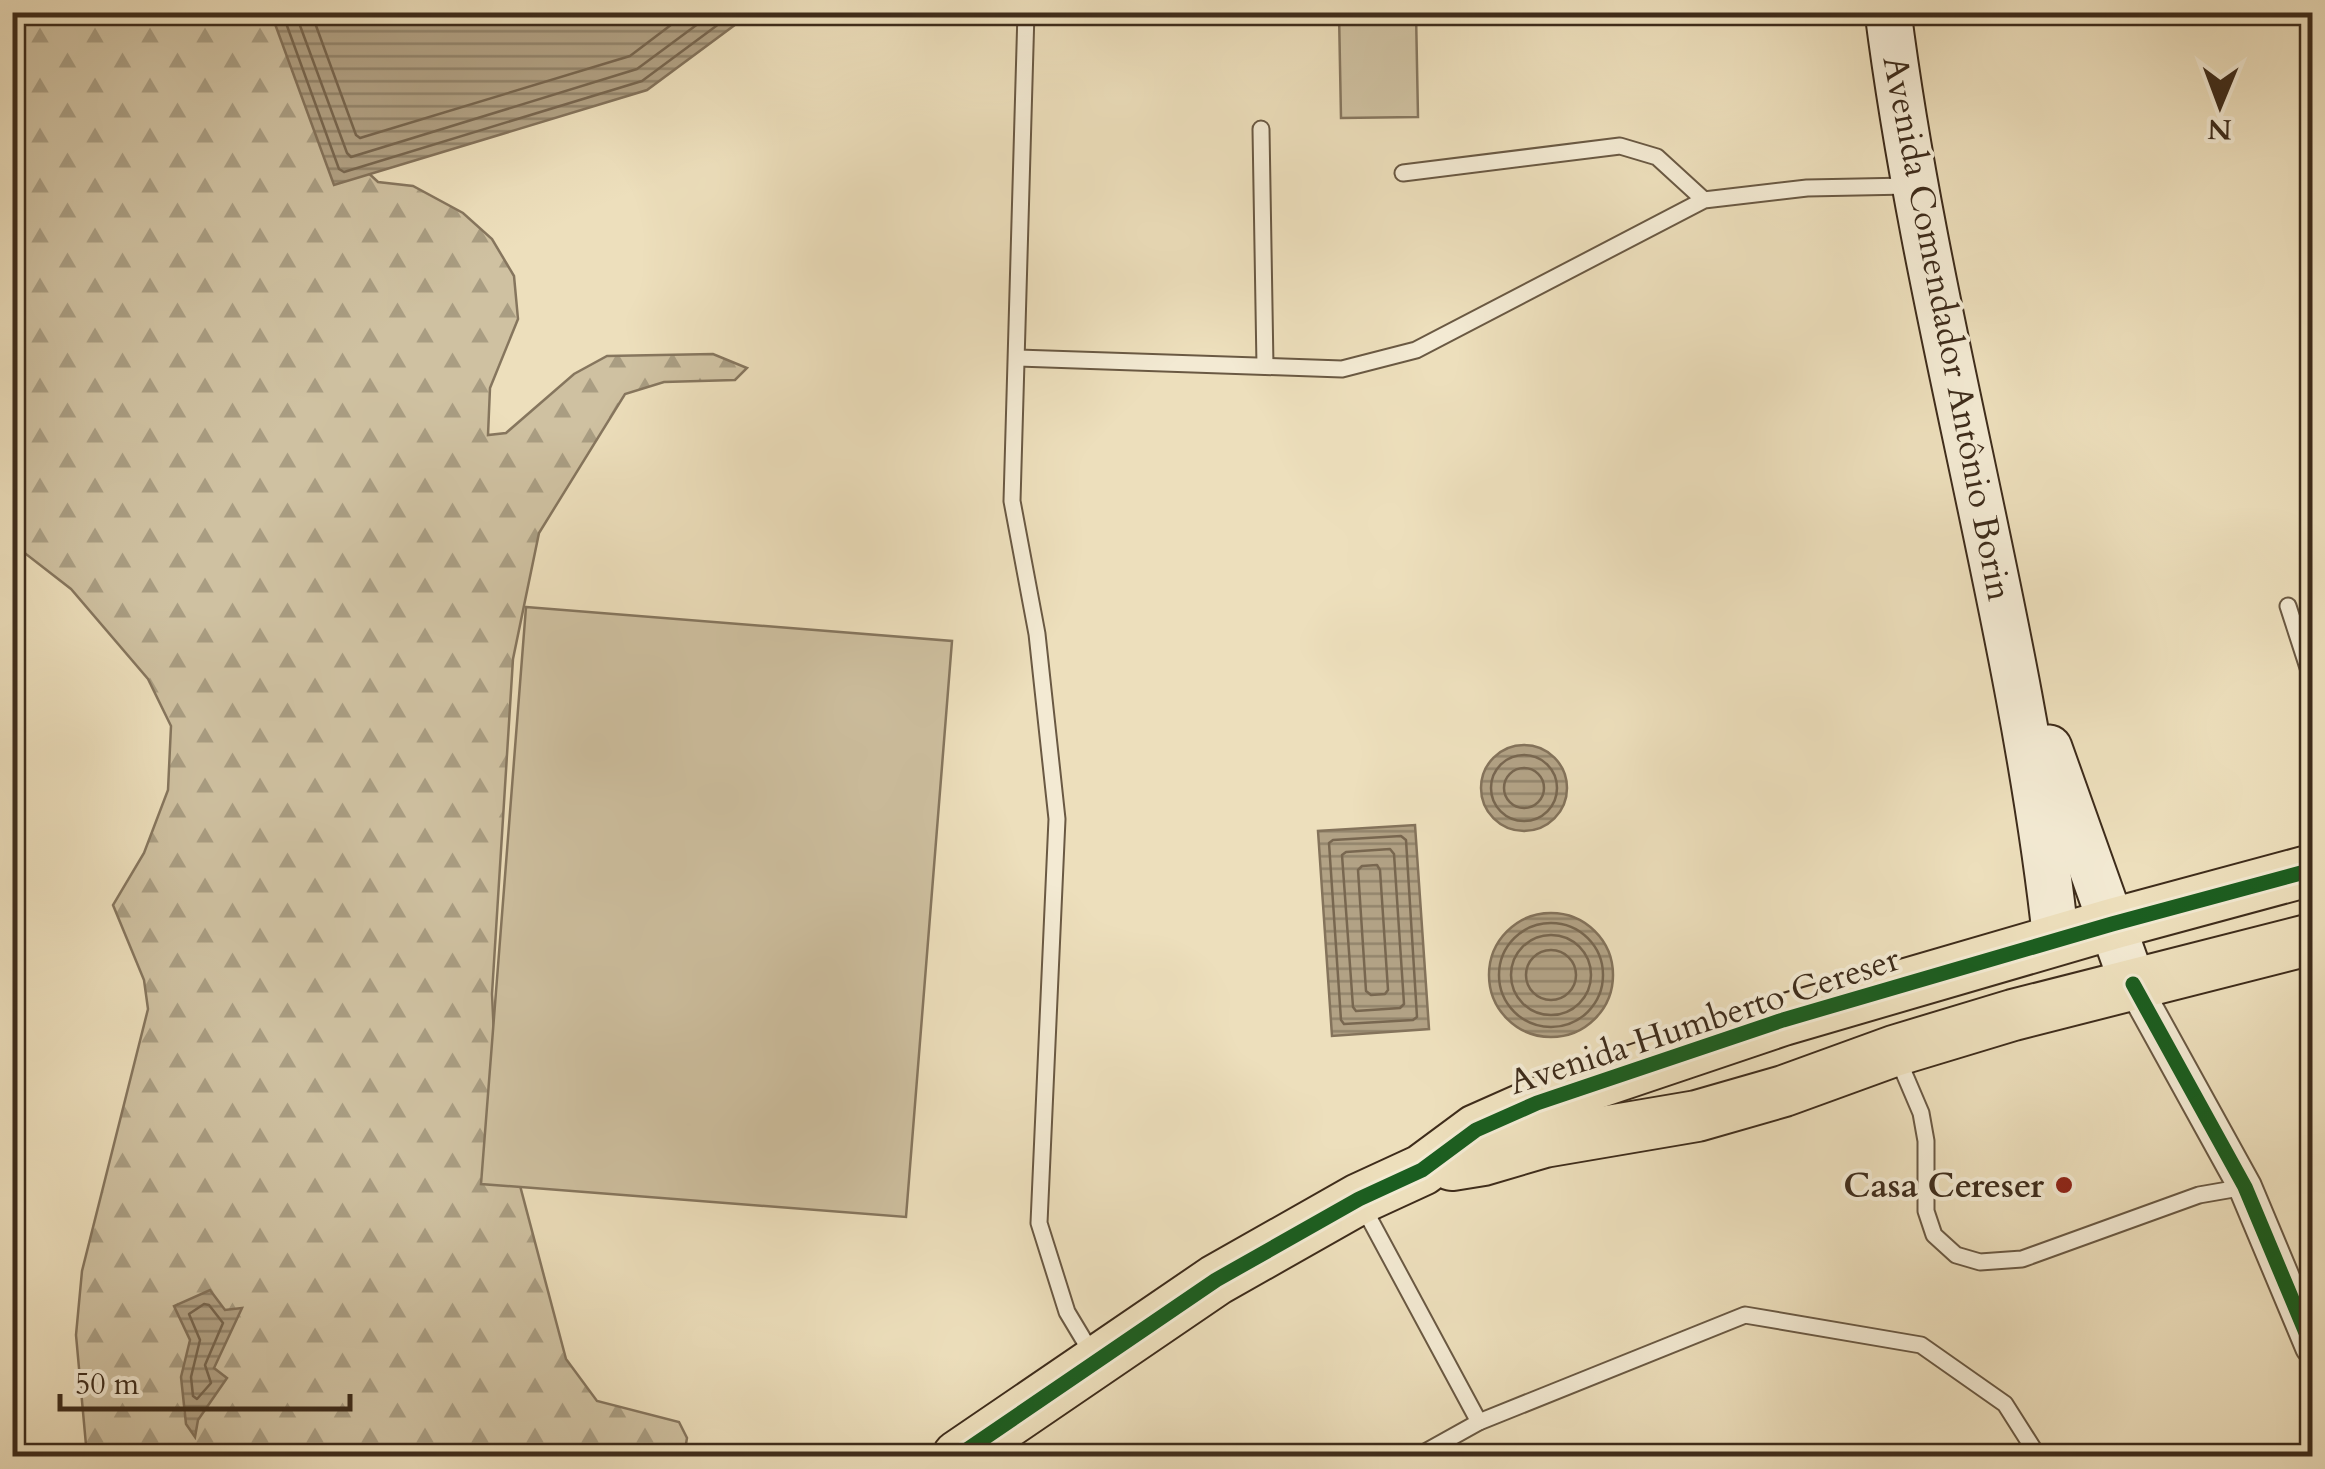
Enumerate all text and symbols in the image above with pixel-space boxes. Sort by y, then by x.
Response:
street label: Avenida Comendador Antônio Borin [1871,52,2023,605]
north arrow [2170,55,2270,155]
text: N [2207,110,2232,148]
street label: Avenida Humberto Cereser [1503,935,1906,1107]
place label: Casa Cereser [1843,1162,2045,1210]
marker: Casa Cereser [2053,1174,2075,1196]
scale bar [60,1349,350,1411]
text: 50 m [75,1364,140,1405]

